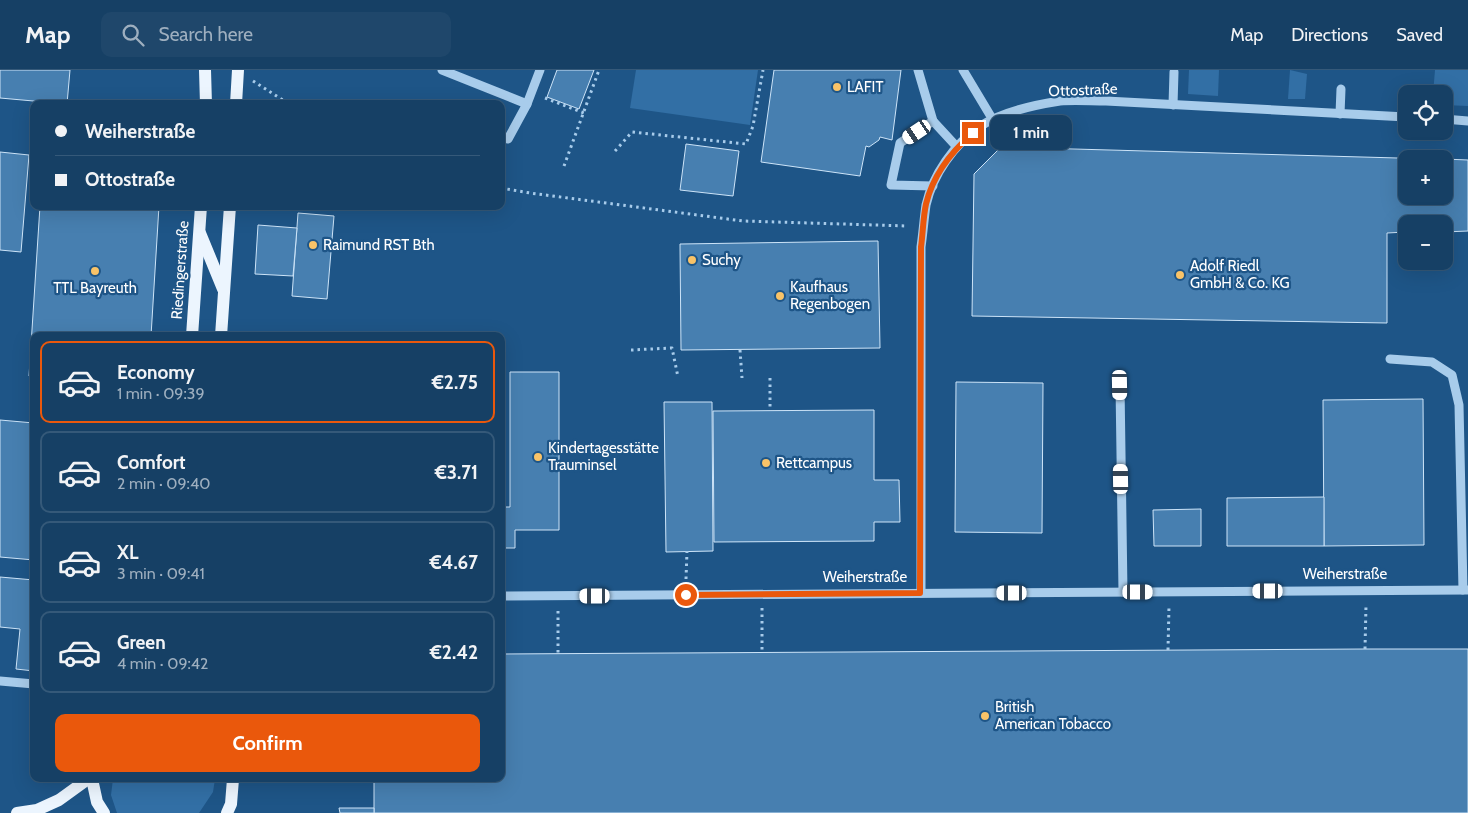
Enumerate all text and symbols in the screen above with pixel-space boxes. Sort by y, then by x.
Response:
search box [101,12,451,57]
text: Map [25,20,71,49]
icon: search [119,21,147,49]
text: Search here [159,23,253,46]
text: Map [1230,24,1263,46]
text: Directions [1291,24,1368,46]
text: Saved [1396,24,1443,46]
place label: LAFIT [847,78,883,96]
street label: Ottostraße [1048,80,1118,100]
marker: LAFIT [831,81,843,93]
map controls [1398,85,1453,270]
button: locate [1398,85,1453,140]
callout: 1 min [990,116,1073,150]
car [900,117,933,147]
text: Weiherstraße [85,120,195,143]
route end [962,122,984,144]
text: 1 min [1013,123,1049,142]
button: + [1398,150,1453,205]
text: Ottostraße [85,168,175,191]
button: − [1398,215,1453,270]
street label: Riedingerstraße [168,220,192,320]
place label: Raimund RST Bth [323,236,435,254]
marker: Raimund RST Bth [307,239,319,251]
place label: Suchy [702,251,741,269]
marker: Suchy [686,254,698,266]
place label: Adolf Riedl GmbH & Co. KG [1190,257,1290,292]
marker: TTL Bayreuth [89,265,101,277]
marker: Adolf Riedl GmbH & Co. KG [1174,269,1186,281]
place label: Kaufhaus Regenbogen [790,278,870,313]
place label: TTL Bayreuth [53,279,137,297]
marker: Kaufhaus Regenbogen [774,290,786,302]
icon: car [57,360,102,405]
text: Economy [117,361,195,384]
car [1112,370,1127,400]
text: €2.75 [432,371,478,394]
text: 1 min · 09:39 [117,384,205,403]
place label: Kindertagesstätte Trauminsel [548,439,659,474]
icon: car [57,450,102,495]
text: Comfort [117,451,186,474]
marker: Kindertagesstätte Trauminsel [532,451,544,463]
place label: Rettcampus [776,454,852,472]
marker: Rettcampus [760,457,772,469]
text: €3.71 [435,461,478,484]
car [1113,464,1128,494]
text: 2 min · 09:40 [117,474,210,493]
icon: car [57,540,102,585]
text: XL [117,541,138,564]
text: €4.67 [429,551,478,574]
text: 3 min · 09:41 [117,564,205,583]
street label: Weiherstraße [1303,565,1388,583]
street label: Weiherstraße [823,568,908,586]
route start [675,584,697,606]
car [1253,584,1283,599]
car [1123,585,1153,600]
car [997,586,1027,601]
car [580,589,610,604]
icon: car [57,630,102,675]
text: Green [117,631,166,654]
text: €2.42 [430,641,478,664]
text: 4 min · 09:42 [117,654,208,673]
place label: British American Tobacco [995,698,1111,733]
marker: British American Tobacco [979,710,991,722]
button: Confirm [55,714,480,772]

